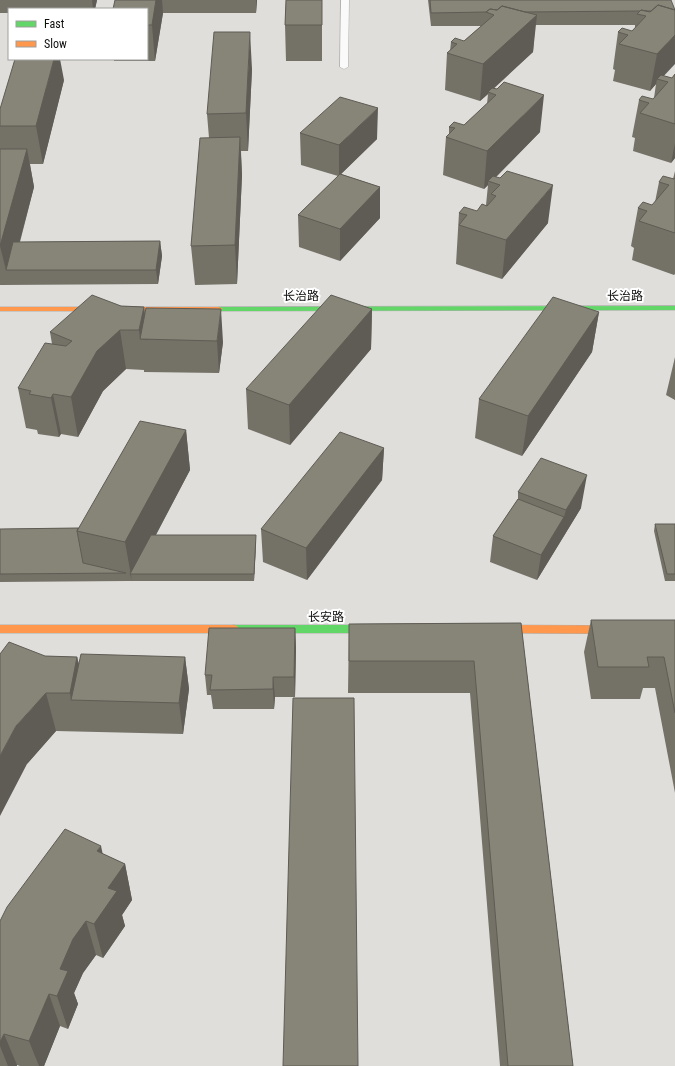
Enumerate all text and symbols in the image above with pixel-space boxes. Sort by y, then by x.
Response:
legend [8,8,148,60]
text: Fast [44,17,65,31]
text: Slow [44,37,67,51]
street label: 长治路 [283,289,319,303]
street label: 长治路 [607,289,643,303]
street label: 长安路 [308,610,344,624]

